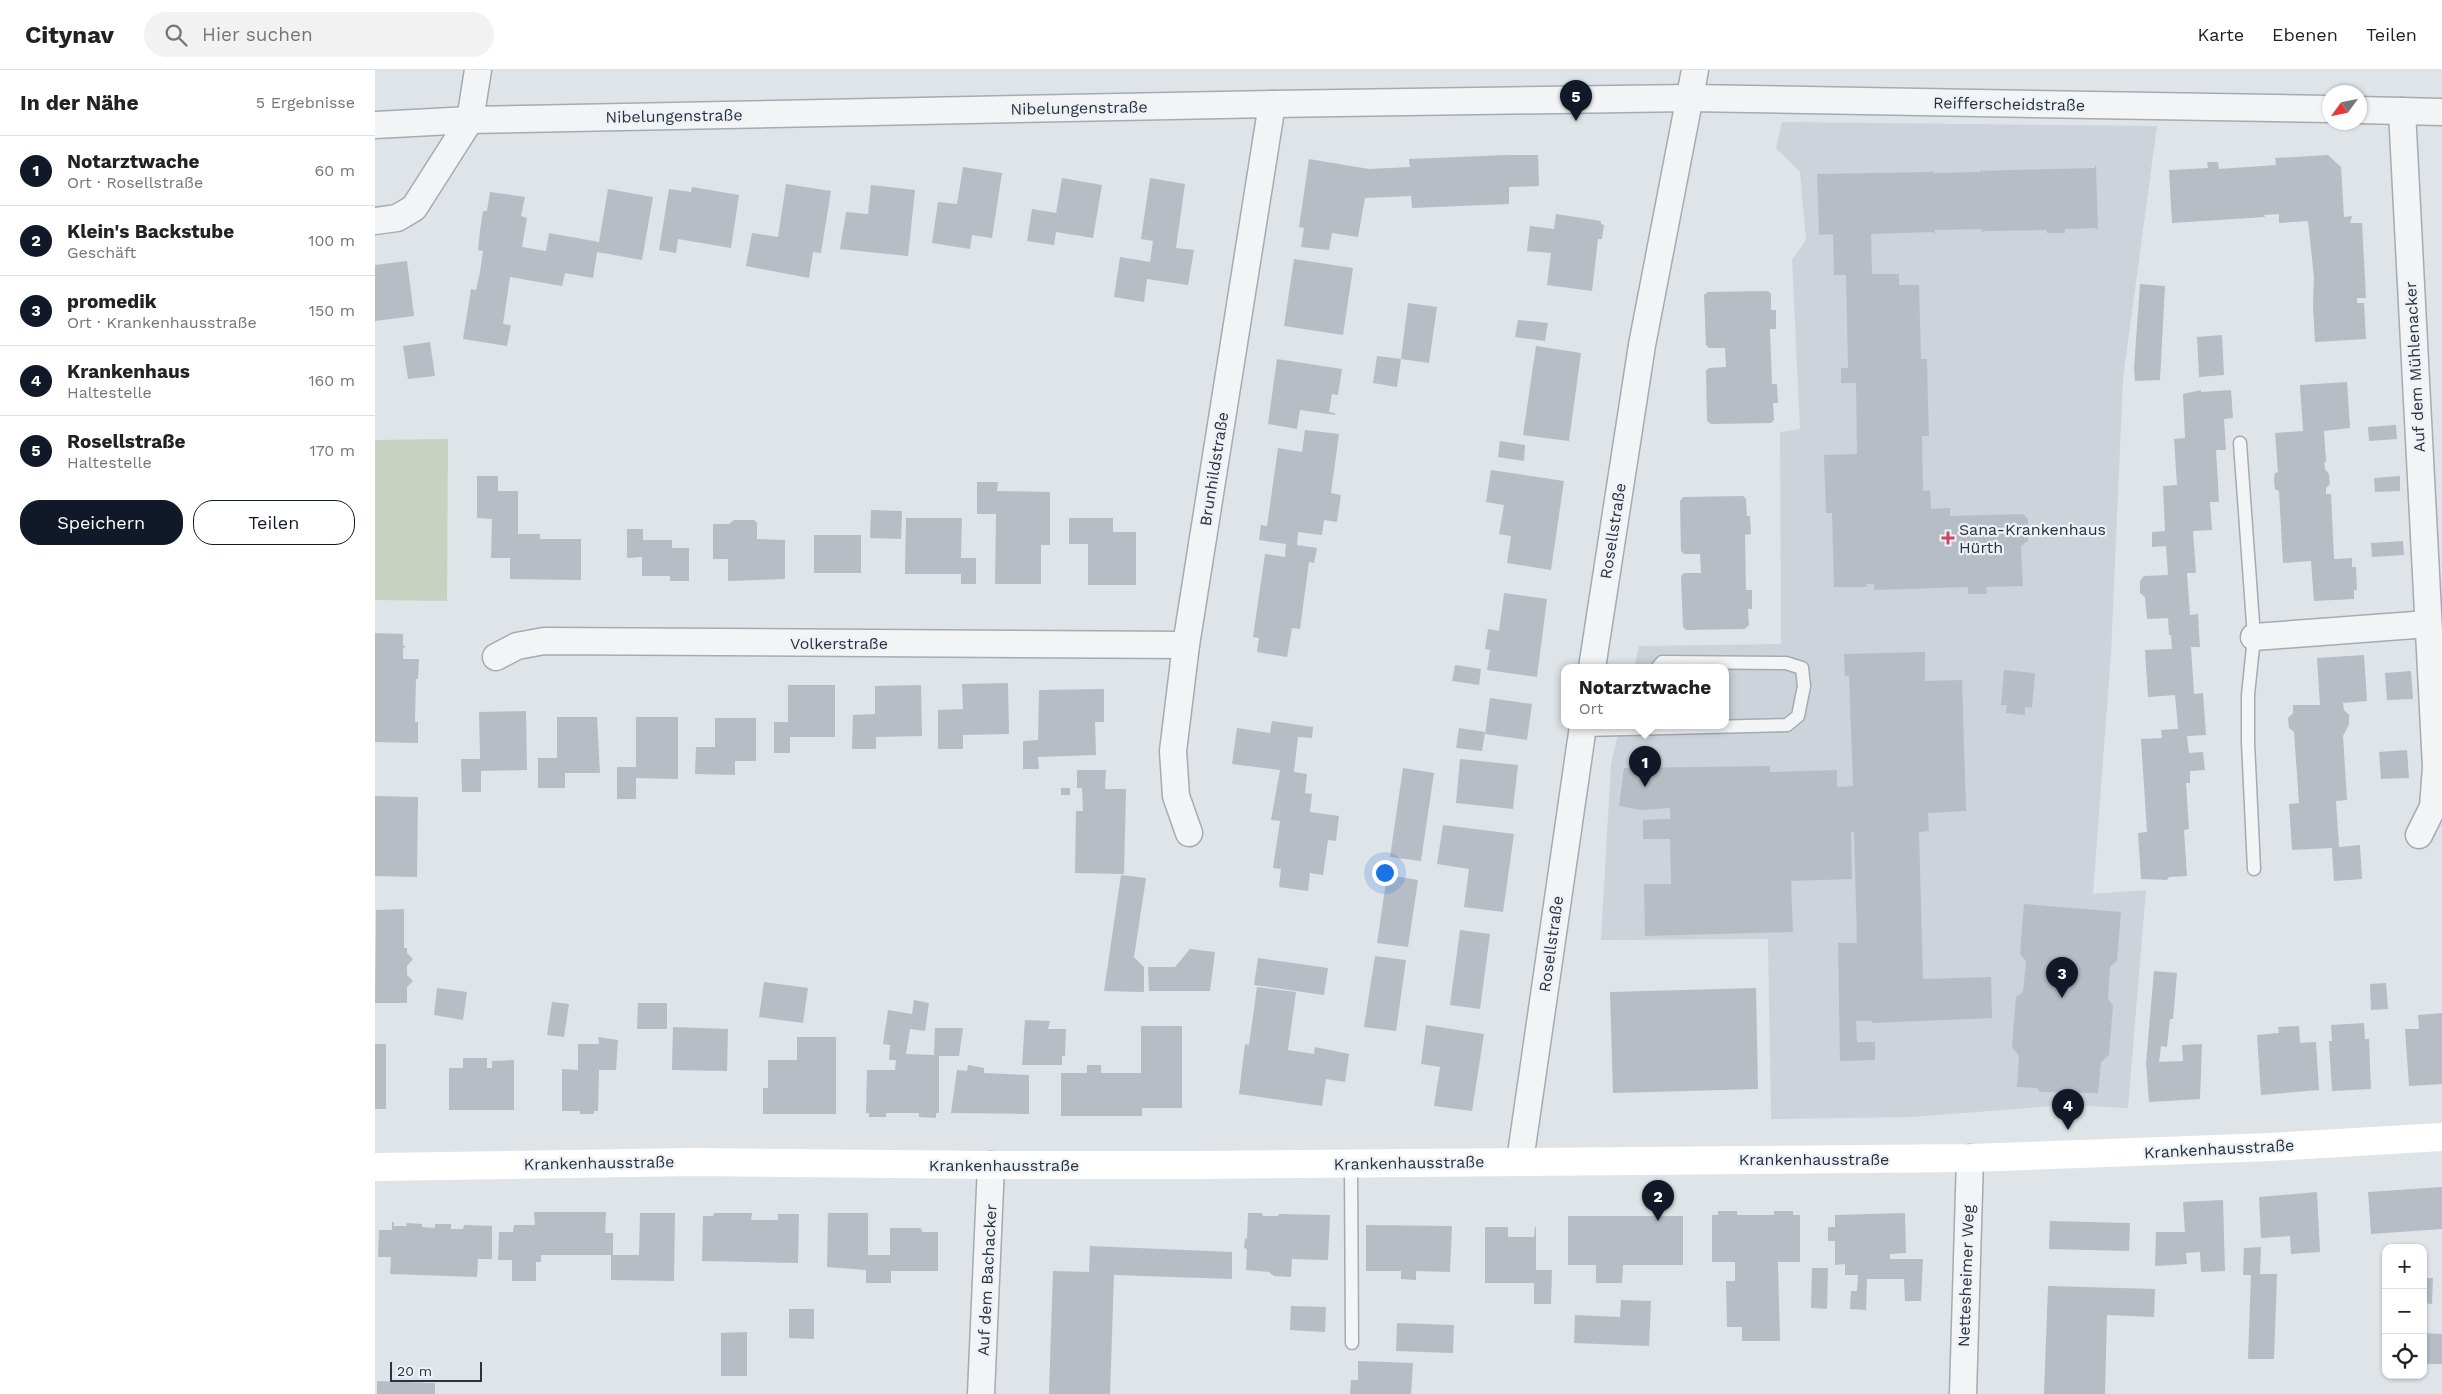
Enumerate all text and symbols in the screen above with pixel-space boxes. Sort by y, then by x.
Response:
search box [144,12,494,57]
text: Citynav [25,21,114,49]
icon: search [162,21,190,49]
text: Hier suchen [202,23,313,46]
text: Karte [2198,24,2244,45]
text: Ebenen [2272,24,2338,45]
text: Teilen [2366,24,2417,45]
pin: 5 [1560,80,1592,121]
north arrow [2322,85,2367,130]
text: In der Nähe [20,90,139,115]
text: 5 Ergebnisse [256,93,355,112]
street label: Reifferscheidstraße [1933,93,2085,115]
street label: Nibelungenstraße [1010,97,1148,119]
street label: Nibelungenstraße [605,105,743,127]
text: Notarztwache [67,150,200,173]
text: 1 [33,161,39,180]
text: 60 m [315,161,355,180]
text: Ort · Rosellstraße [67,173,203,192]
text: Klein's Backstube [67,220,234,243]
text: 2 [31,231,41,250]
text: 100 m [308,231,355,250]
text: Geschäft [67,243,136,262]
street label: Auf dem Mühlenacker [2401,281,2429,453]
text: promedik [67,290,156,313]
text: 3 [31,301,41,320]
text: 150 m [309,301,355,320]
text: Ort · Krankenhausstraße [67,313,257,332]
text: Krankenhaus [67,360,190,383]
text: 4 [31,371,41,390]
text: 160 m [308,371,355,390]
text: Haltestelle [67,383,152,402]
street label: Brunhildstraße [1196,410,1232,528]
text: Rosellstraße [67,430,186,453]
text: 5 [31,441,41,460]
text: 170 m [309,441,355,460]
text: Haltestelle [67,453,152,472]
street label: Rosellstraße [1596,482,1630,580]
button: Speichern [20,500,183,545]
button: Teilen [193,500,355,545]
place label: Sana-Krankenhaus Hürth [1959,520,2106,557]
marker: Sana-Krankenhaus Hürth [1941,531,1955,545]
street label: Volkerstraße [790,634,888,653]
popup [1561,664,1729,729]
text: Notarztwache [1579,676,1711,699]
text: Ort [1579,699,1603,718]
pin: 1 [1629,746,1661,787]
your location [1372,860,1398,886]
street label: Rosellstraße [1535,895,1567,993]
pin: 3 [2046,957,2078,998]
pin: 4 [2052,1089,2084,1130]
street label: Krankenhausstraße [2143,1136,2295,1162]
street label: Krankenhausstraße [1739,1150,1889,1169]
street label: Krankenhausstraße [524,1152,674,1174]
street label: Krankenhausstraße [1334,1152,1484,1174]
street label: Krankenhausstraße [929,1156,1079,1175]
pin: 2 [1642,1180,1674,1221]
street label: Auf dem Bachacker [974,1203,1000,1357]
street label: Nettesheimer Weg [1954,1204,1978,1347]
map controls [2382,1244,2427,1379]
button: + [2382,1244,2427,1289]
button: − [2382,1289,2427,1334]
button: locate [2382,1334,2427,1379]
scale bar [390,1359,483,1382]
text: 20 m [397,1363,432,1379]

